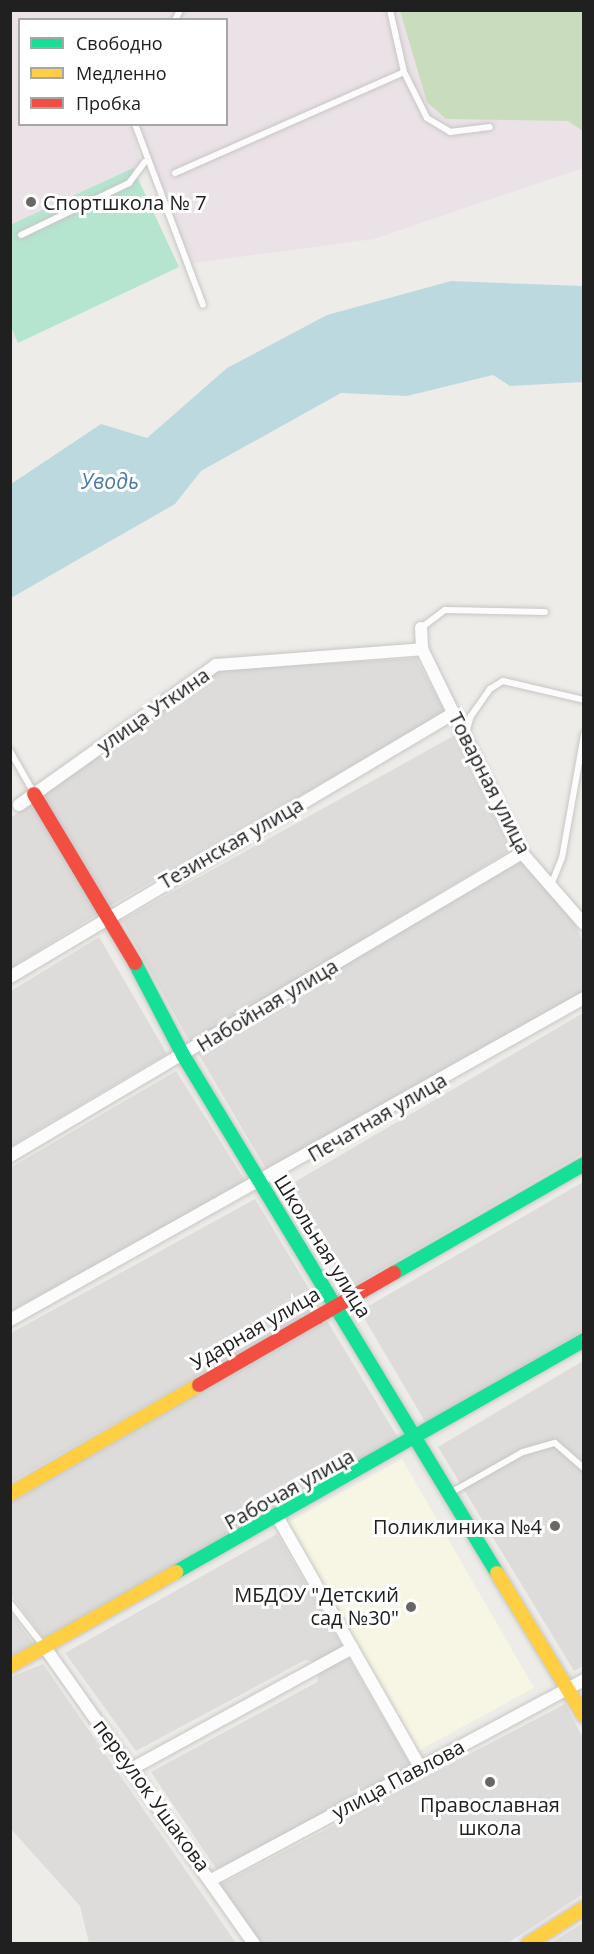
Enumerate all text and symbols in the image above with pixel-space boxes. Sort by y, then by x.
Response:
legend [18,18,228,126]
text: Свободно [76,31,163,55]
text: Медленно [76,61,167,85]
text: Пробка [76,91,141,115]
place label: Спортшкола № 7 [43,190,207,214]
marker: Спортшкола № 7 [24,195,38,209]
water label: Уводь [81,468,139,494]
street label: улица Уткина [92,662,214,758]
street label: Товарная улица [444,708,536,858]
street label: Тезинская улица [155,792,307,894]
street label: Набойная улица [192,953,342,1057]
street label: Печатная улица [303,1068,451,1166]
street label: Школьная улица [269,1170,377,1322]
street label: Ударная улица [186,1281,324,1375]
street label: Рабочая улица [220,1444,358,1534]
place label: Поликлиника №4 [373,1514,542,1538]
marker: Поликлиника №4 [546,1517,564,1535]
place label: МБДОУ "Детский сад №30" [234,1583,399,1630]
marker: МБДОУ "Детский сад №30" [404,1600,418,1614]
street label: переулок Ушакова [89,1714,215,1876]
street label: улица Павлова [328,1734,468,1824]
marker: Православная школа [483,1775,497,1789]
place label: Православная школа [420,1792,560,1839]

